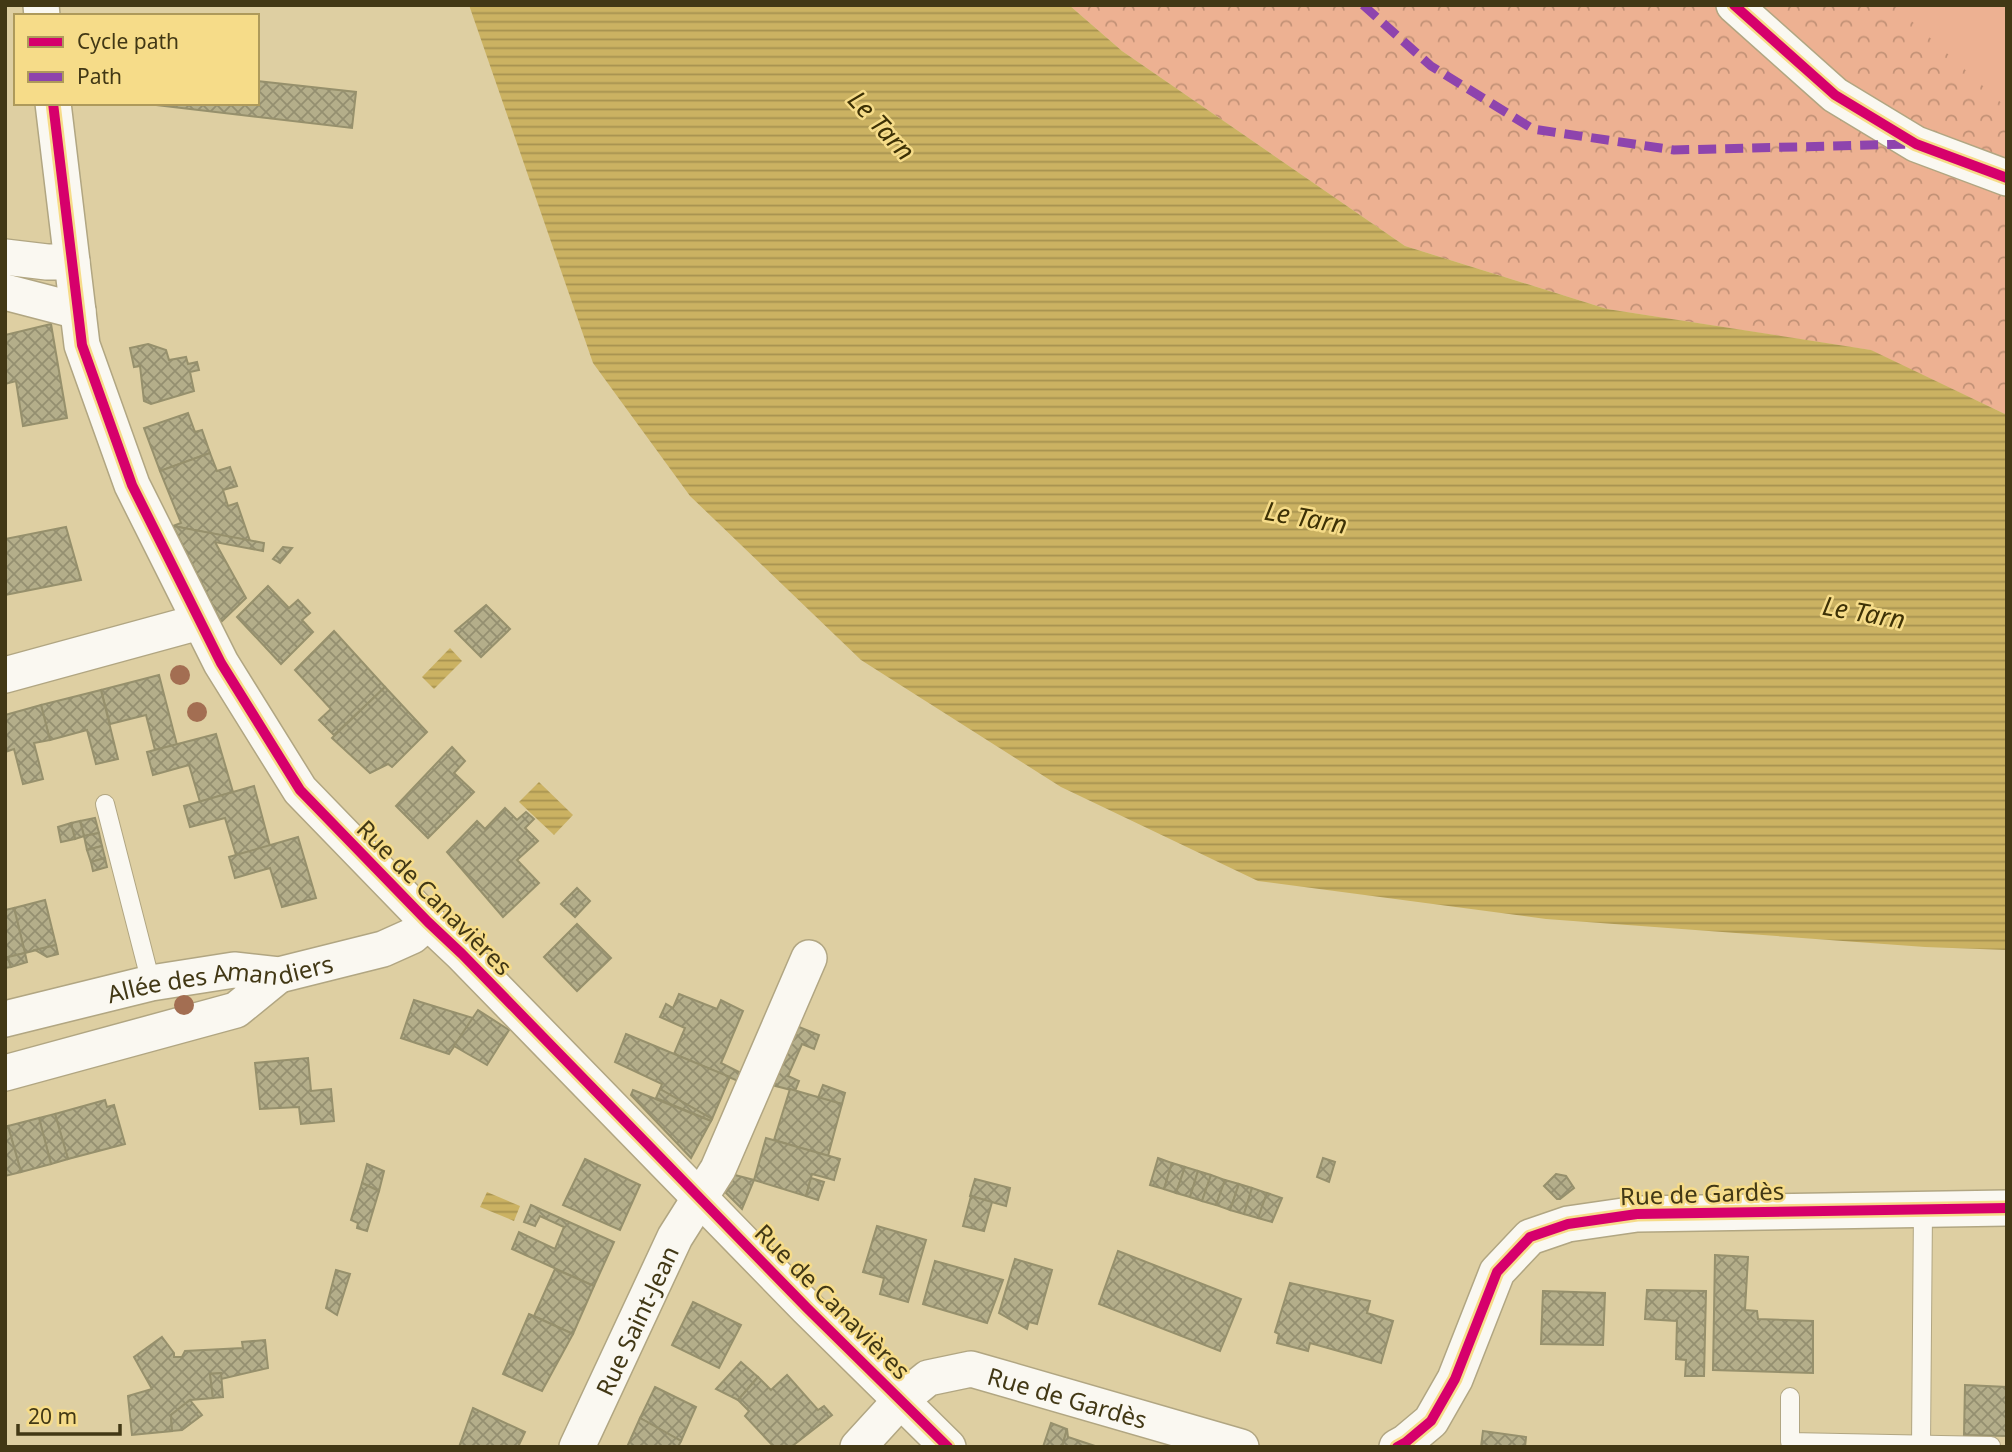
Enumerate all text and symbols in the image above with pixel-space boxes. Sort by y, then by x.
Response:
legend [14,14,259,105]
text: Cycle path [77,27,179,55]
text: Path [77,62,122,90]
water label: Le Tarn [840,82,924,168]
water label: Le Tarn [1262,492,1350,542]
water label: Le Tarn [1820,587,1908,637]
street label: Rue de Canavières [350,812,520,982]
street label: Allée des Amandiers [103,946,336,1010]
street label: Rue de Gardès [1619,1174,1785,1212]
street label: Rue de Canavières [748,1216,918,1386]
street label: Rue Saint-Jean [587,1240,685,1401]
street label: Rue de Gardès [984,1358,1151,1436]
scale bar [18,1392,119,1436]
text: 20 m [28,1402,77,1430]

